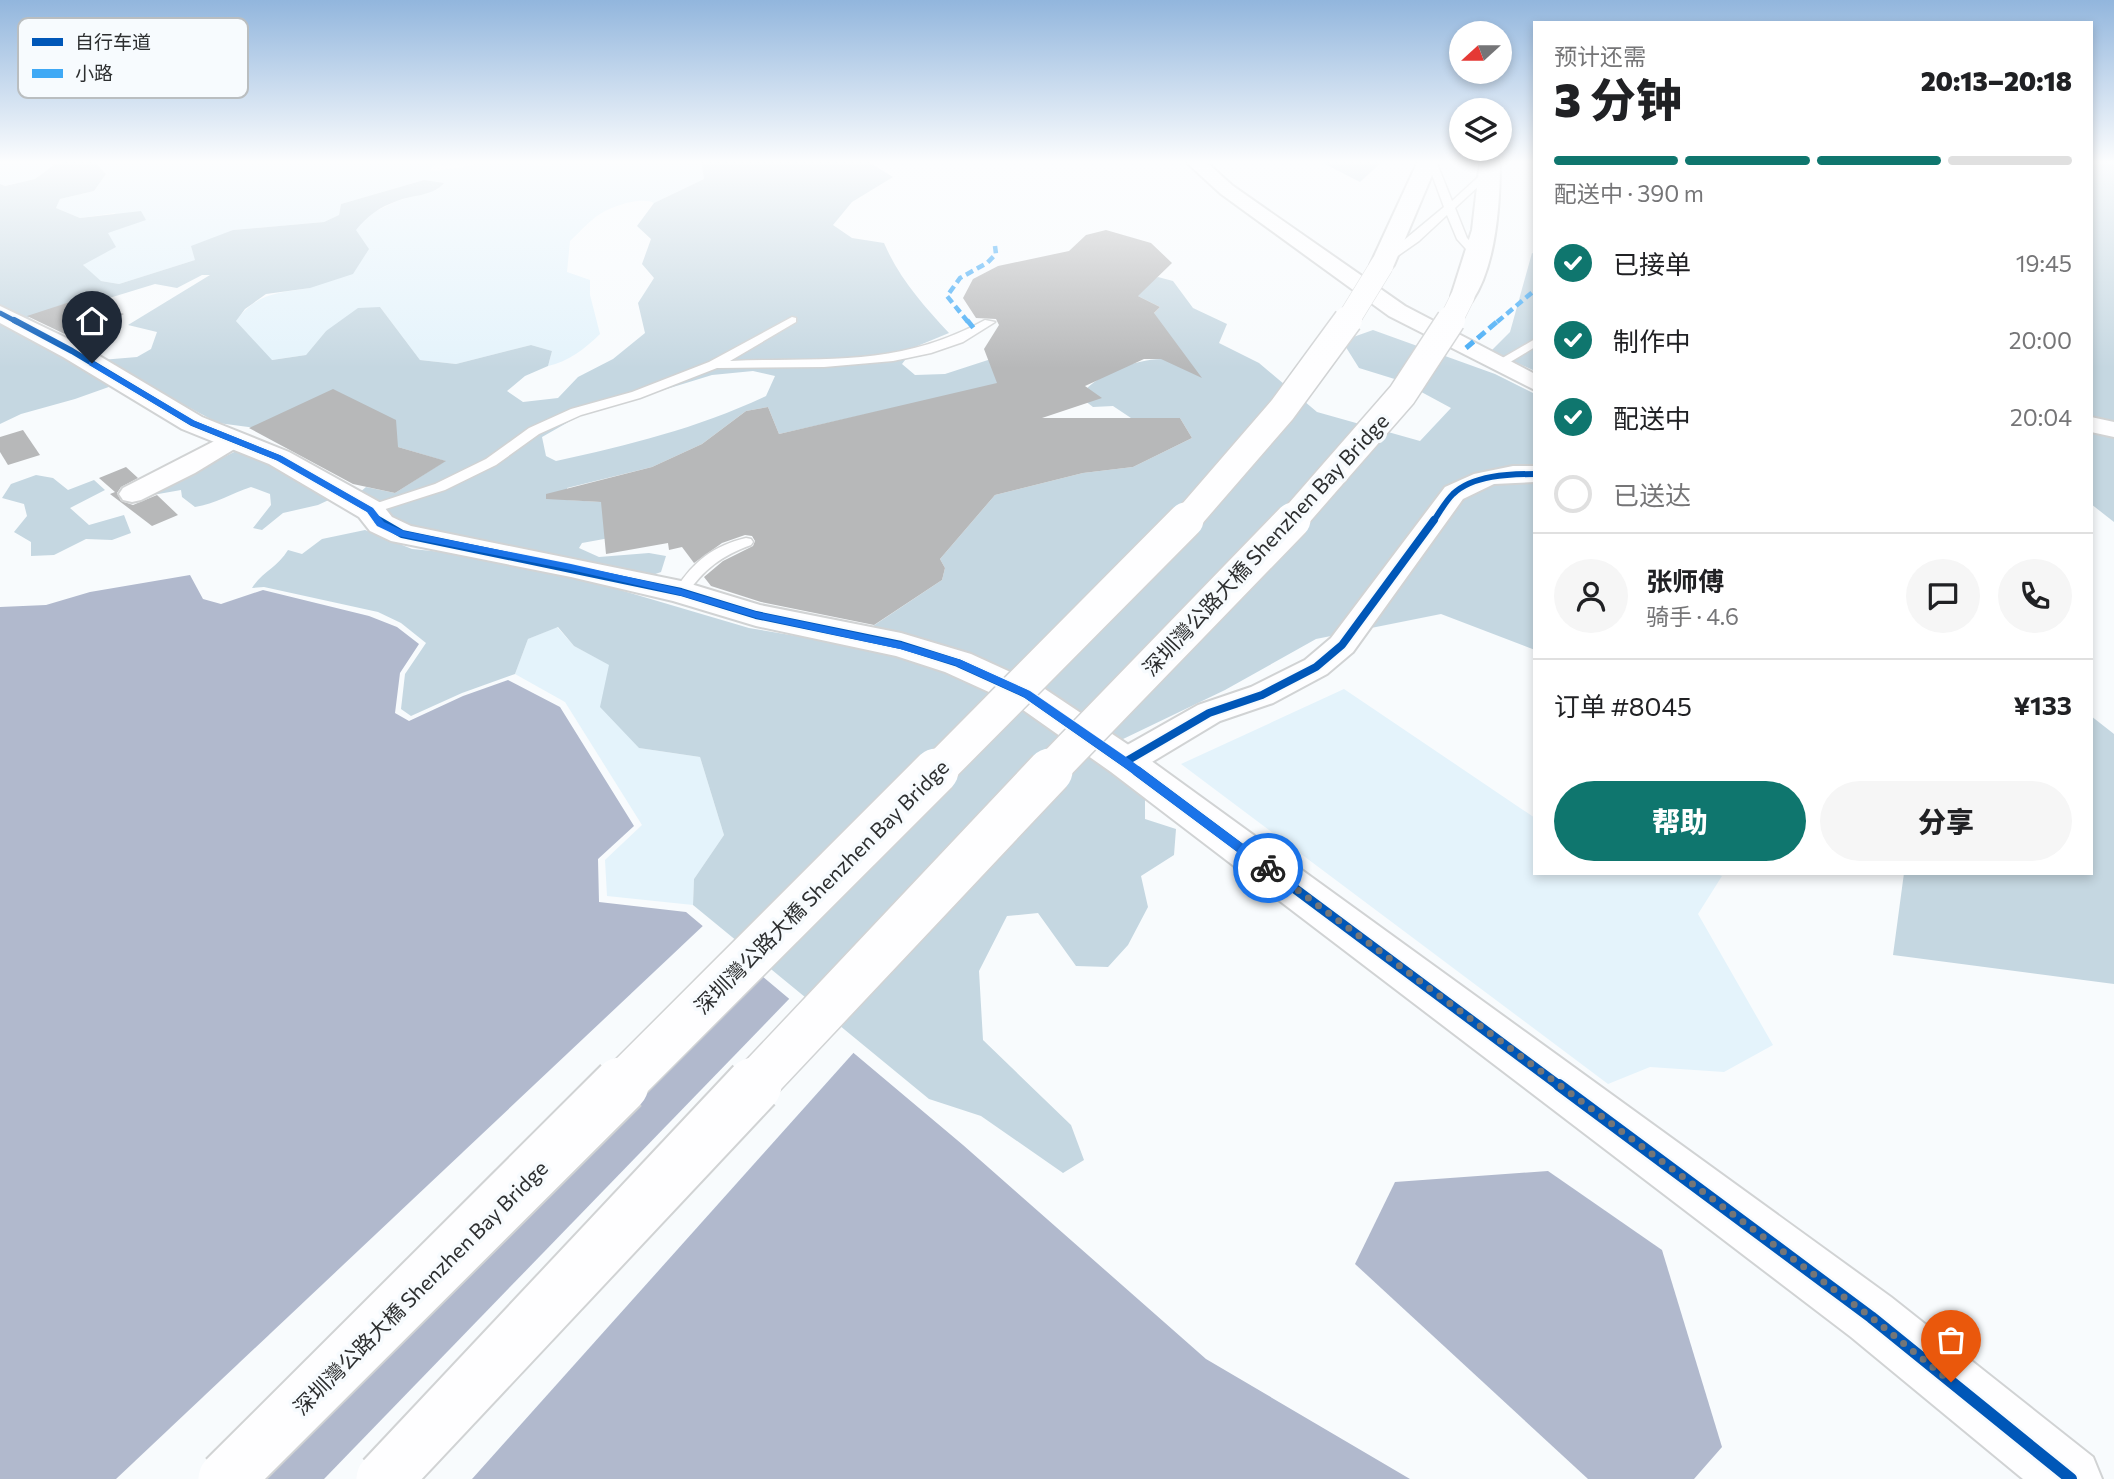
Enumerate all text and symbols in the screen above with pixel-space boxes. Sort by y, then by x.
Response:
legend [18,18,248,98]
north arrow [1449,21,1512,84]
map controls [1449,21,1512,161]
text: 自行车道 [75,30,151,53]
text: 预计还需 [1554,42,1646,70]
text: 小路 [75,61,113,84]
text: 20:13–20:18 [1921,65,2072,96]
text: 3 分钟 [1554,70,1682,126]
button: layers [1449,98,1512,161]
text: 配送中 · 390 m [1554,179,1704,207]
icon: check [1554,244,1592,282]
text: 已接单 [1613,248,1691,279]
text: 19:45 [2016,249,2072,277]
pin [62,291,122,363]
icon: home [73,302,111,340]
icon: check [1554,321,1592,359]
text: 制作中 [1613,325,1691,356]
text: 20:00 [2009,326,2072,354]
icon: check [1554,398,1592,436]
text: 配送中 [1613,402,1691,433]
text: 20:04 [2010,403,2072,431]
street label: 深圳灣公路大橋 Shenzhen Bay Bridge [1137,408,1393,680]
text: 已送达 [1613,479,1691,510]
button: person [1554,559,1628,633]
button: chat [1906,559,1980,633]
button: phone [1998,559,2072,633]
text: 张师傅 [1646,565,1724,596]
text: 骑手 · 4.6 [1646,602,1739,630]
text: ¥133 [2013,689,2072,720]
text: 订单 #8045 [1554,690,1692,721]
street label: 深圳灣公路大橋 Shenzhen Bay Bridge [689,754,953,1018]
button: 帮助 [1554,781,1806,861]
button: 分享 [1820,781,2072,861]
courier [1233,833,1303,903]
icon: bike [1249,849,1287,887]
street label: 深圳灣公路大橋 Shenzhen Bay Bridge [288,1155,552,1419]
pin [1921,1310,1981,1382]
icon: bag [1932,1321,1970,1359]

